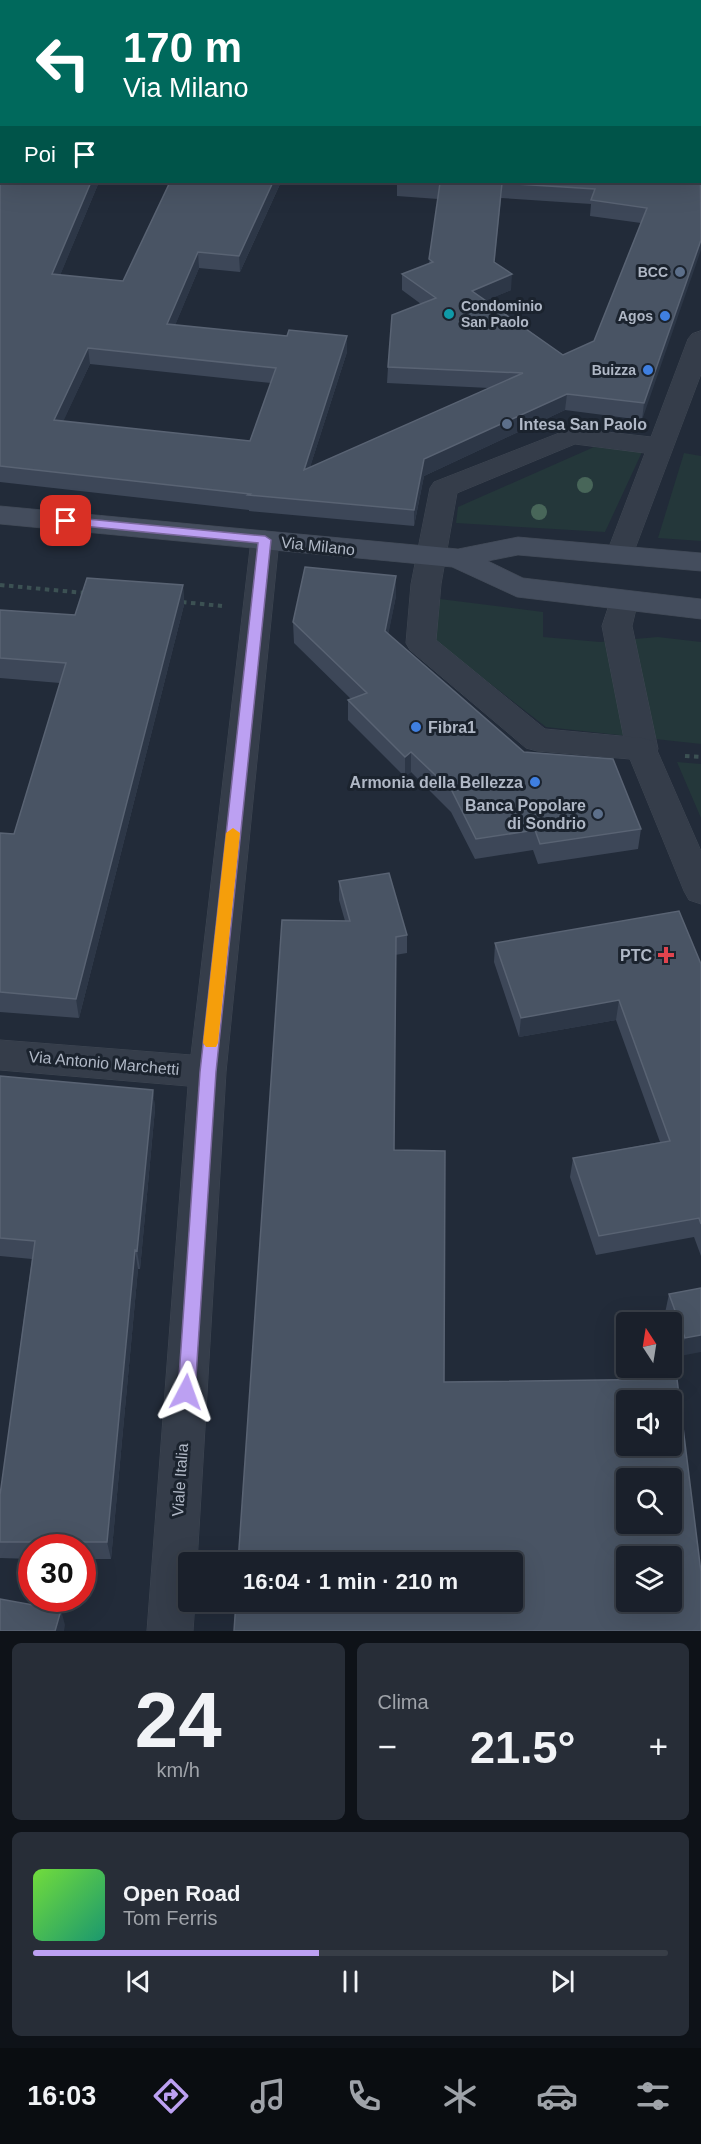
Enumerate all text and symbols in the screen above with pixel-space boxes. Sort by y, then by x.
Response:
icon: left [24,24,102,102]
text: 170 m [123,24,242,71]
text: Via Milano [123,73,249,103]
icon: arrive [68,138,101,171]
text: Poi [24,142,56,167]
place label: BCC [638,264,668,280]
marker: BCC [673,265,687,279]
place label: Condominio San Paolo [461,298,543,330]
marker: Condominio San Paolo [442,307,456,321]
place label: Agos [618,308,653,324]
marker: Agos [658,309,672,323]
place label: Buizza [592,362,636,378]
marker: Buizza [641,363,655,377]
place label: Intesa San Paolo [519,416,647,433]
marker: Intesa San Paolo [500,417,514,431]
pin [40,495,91,546]
icon: arrive [49,504,82,537]
street label: Via Milano [280,534,356,558]
place label: Fibra1 [428,719,476,736]
marker: Fibra1 [409,720,423,734]
place label: Armonia della Bellezza [350,774,523,791]
marker: Armonia della Bellezza [528,775,542,789]
place label: Banca Popolare di Sondrio [465,797,586,832]
marker: Banca Popolare di Sondrio [591,807,605,821]
marker: PTC [657,946,675,964]
place label: PTC [620,947,652,964]
street label: Via Antonio Marchetti [28,1048,180,1078]
north arrow [616,1312,682,1378]
map controls [616,1312,682,1612]
position arrow [154,1360,218,1424]
button: sound [616,1390,682,1456]
street label: Viale Italia [169,1443,191,1517]
button: search [616,1468,682,1534]
speed limit sign: 30 [18,1534,96,1612]
button: layers [616,1546,682,1612]
text: 16:04 · 1 min · 210 m [243,1569,458,1594]
text: 24 [135,1676,222,1764]
text: Clima [378,1691,429,1713]
text: 21.5° [470,1722,576,1773]
text: − [378,1728,397,1765]
text: + [649,1728,668,1765]
text: km/h [157,1759,200,1781]
text: Open Road [123,1881,240,1906]
text: Tom Ferris [123,1907,217,1929]
icon: previous [122,1965,155,1998]
icon: pause [334,1965,367,1998]
icon: next [546,1965,579,1998]
icon: directions [150,2075,192,2117]
icon: music [247,2075,289,2117]
icon: phone [343,2075,385,2117]
icon: climate [439,2075,481,2117]
icon: car [536,2075,578,2117]
icon: filters [632,2075,674,2117]
text: 16:03 [27,2081,96,2111]

